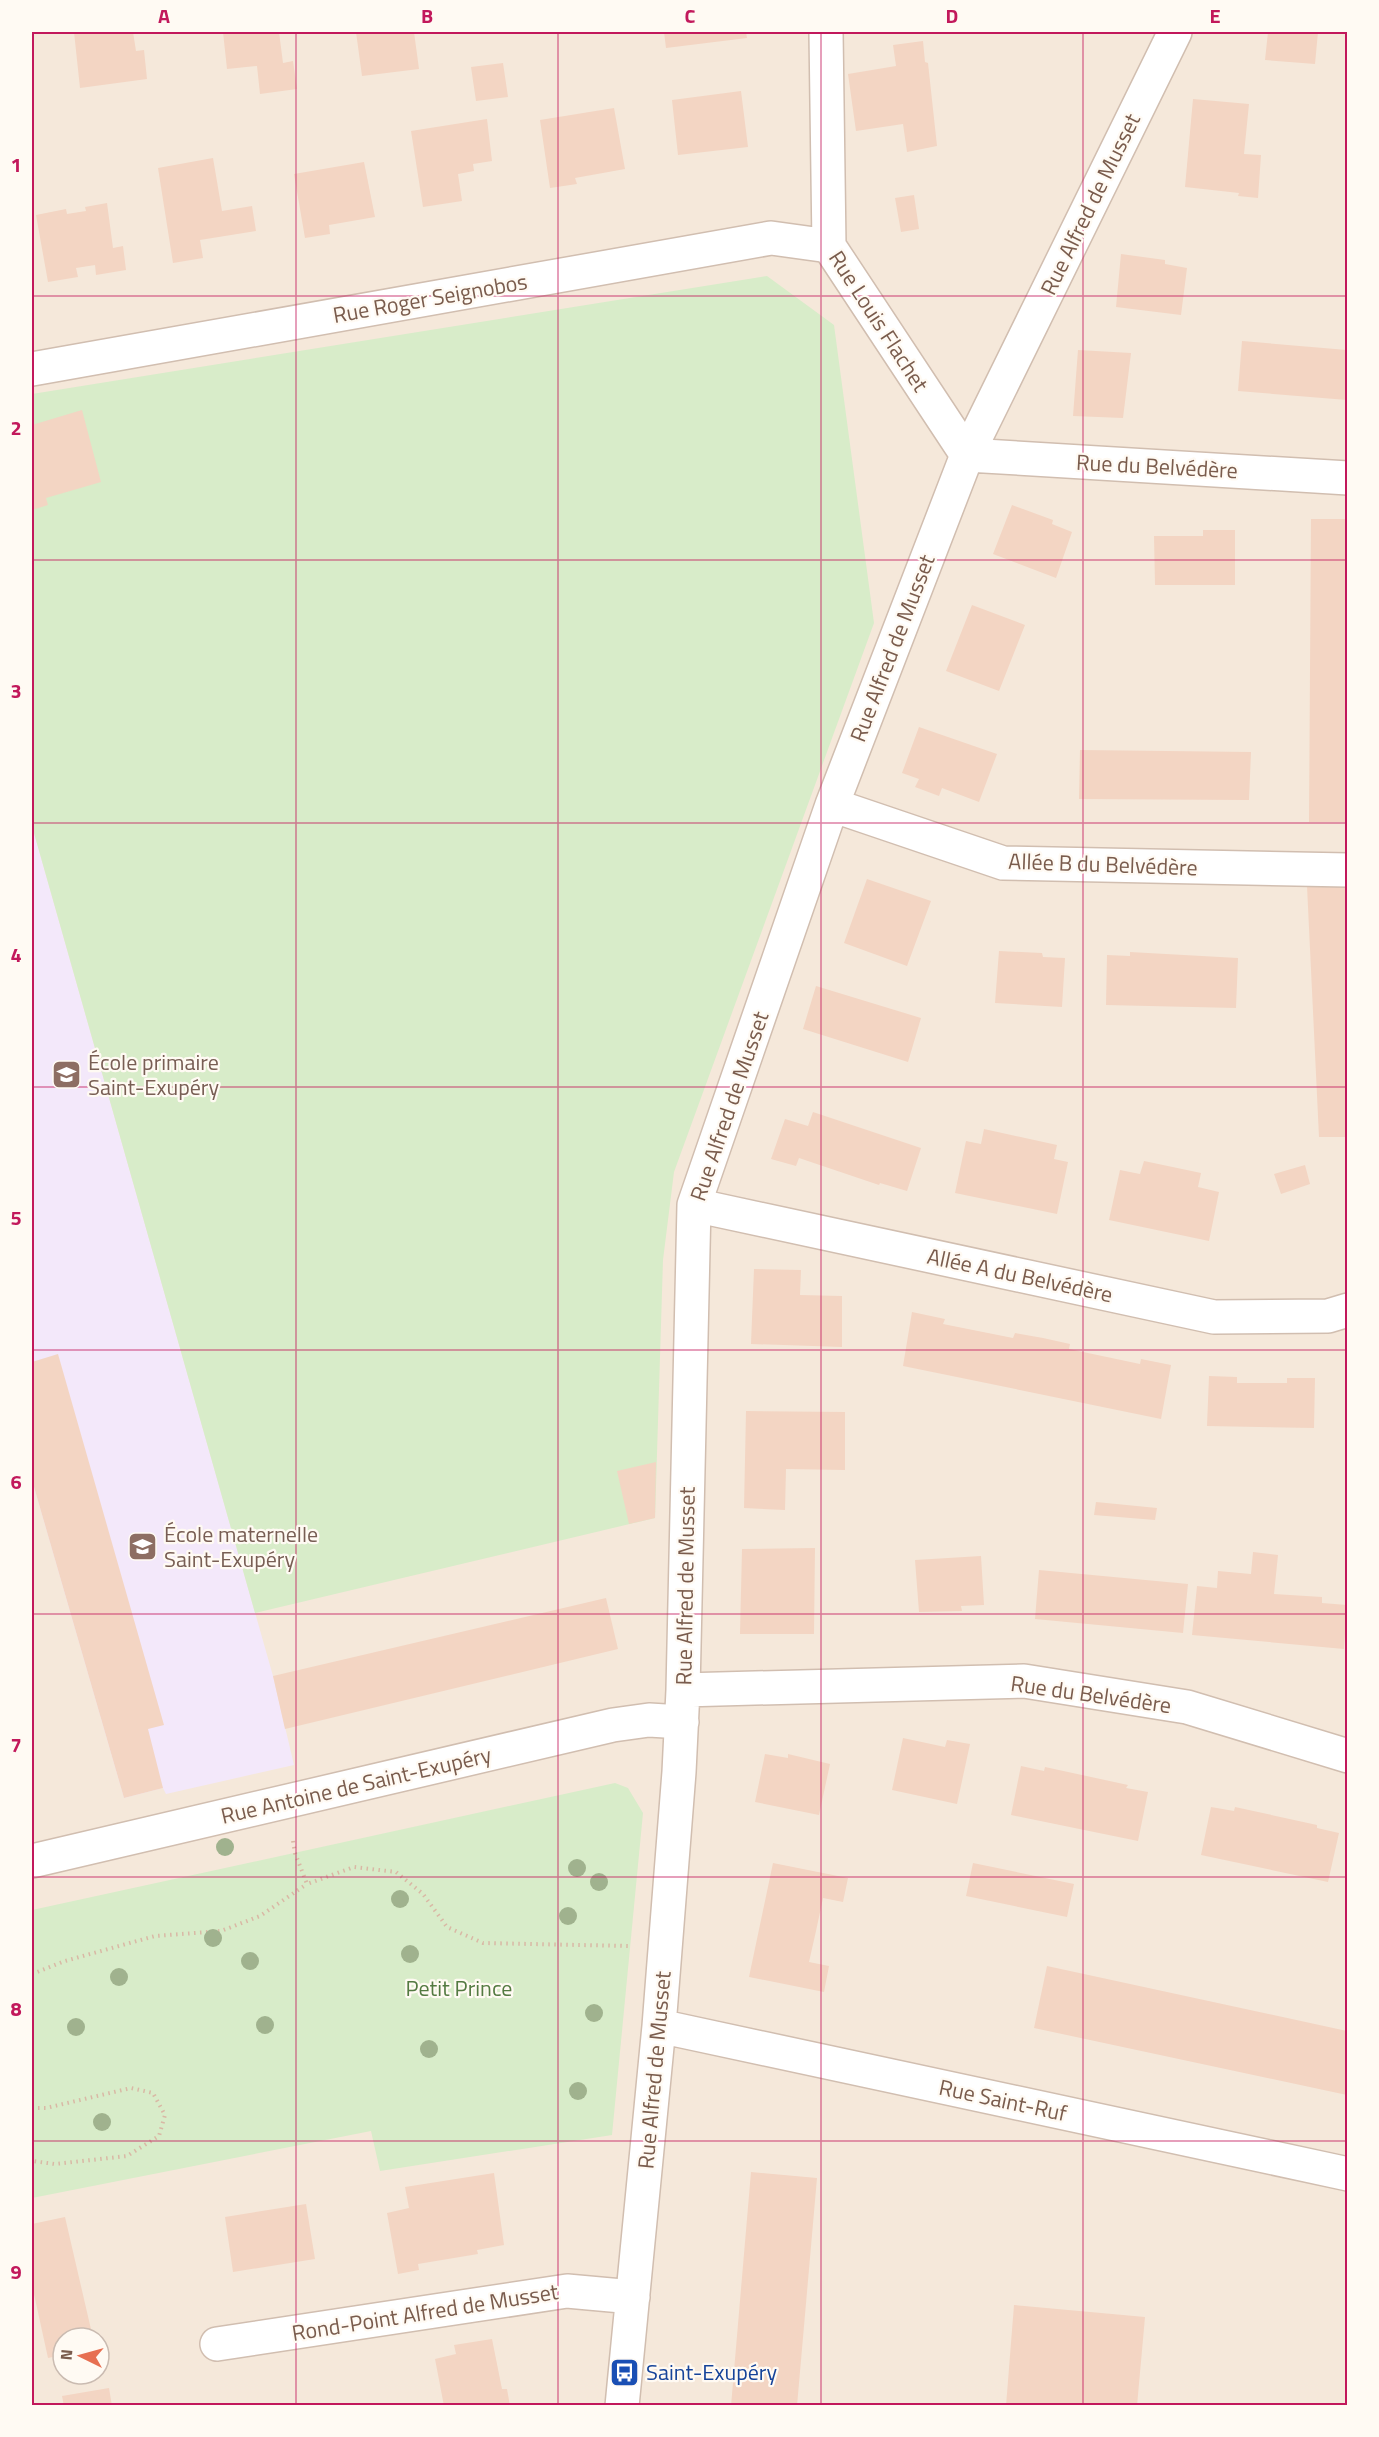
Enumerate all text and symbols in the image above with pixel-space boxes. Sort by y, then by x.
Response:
text: A [158,0,170,31]
text: B [421,0,433,31]
text: C [685,0,696,31]
text: D [946,0,958,31]
text: E [1209,0,1221,31]
street label: Rue Alfred de Musset [1031,107,1149,301]
text: 1 [10,149,22,180]
street label: Rue Louis Flachet [820,244,938,399]
street label: Rue Roger Seignobos [330,264,530,332]
text: 2 [10,412,22,443]
street label: Rue du Belvédère [1075,445,1239,487]
street label: Rue Alfred de Musset [841,549,944,747]
text: 3 [10,675,22,706]
street label: Allée B du Belvédère [1008,844,1198,884]
text: 4 [10,939,22,970]
street label: Rue Alfred de Musset [681,1006,777,1205]
place label: École primaire Saint-Exupéry [88,1045,219,1104]
school or university icon: École primaire Saint-Exupéry [51,1059,83,1091]
text: 5 [10,1202,22,1233]
street label: Allée A du Belvédère [924,1239,1116,1311]
text: 6 [10,1466,22,1497]
street label: Rue Alfred de Musset [666,1486,704,1686]
place label: École maternelle Saint-Exupéry [164,1517,318,1576]
school or university icon: École maternelle Saint-Exupéry [127,1531,159,1563]
street label: Rue du Belvédère [1009,1666,1173,1722]
text: 7 [10,1729,22,1760]
street label: Rue Antoine de Saint-Exupéry [217,1737,495,1833]
street label: Rue Alfred de Musset [628,1969,680,2170]
park label: Petit Prince [406,1971,512,2005]
text: 8 [10,1993,22,2024]
street label: Rue Saint-Ruf [936,2070,1071,2130]
text: 9 [10,2256,22,2287]
street label: Rond-Point Alfred de Musset [289,2274,561,2350]
north arrow [51,2326,111,2386]
text: N [54,2348,78,2361]
place label: Saint-Exupéry [646,2355,777,2389]
bus stop icon: Saint-Exupéry [609,2356,641,2388]

